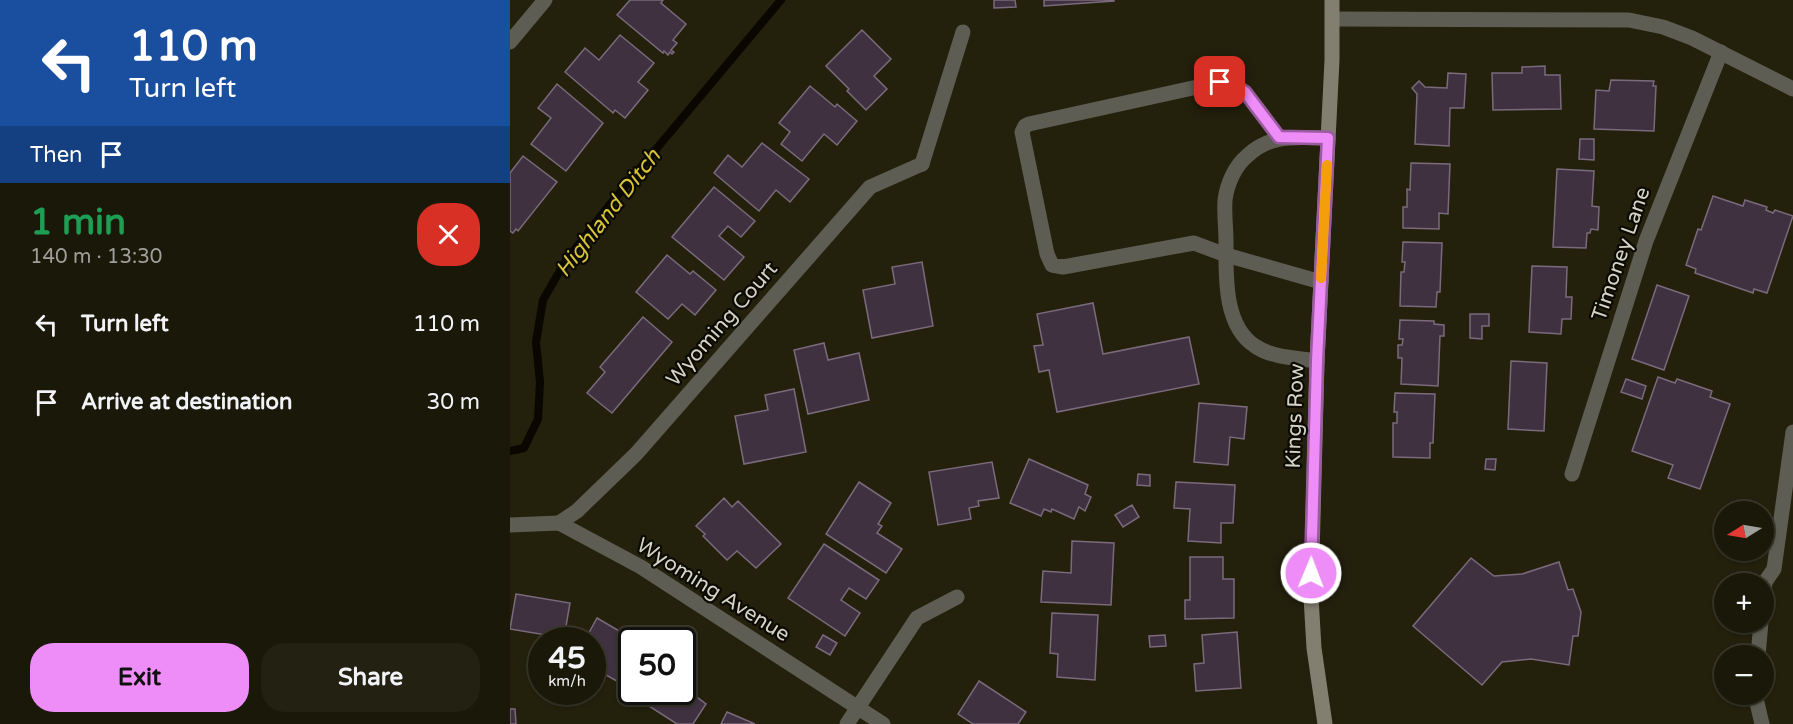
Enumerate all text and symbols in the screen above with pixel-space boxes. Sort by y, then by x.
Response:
text: 110 m [129,21,258,72]
icon: left [30,24,108,102]
pin [1194,56,1245,107]
icon: arrive [1203,65,1236,98]
text: Turn left [129,72,236,105]
icon: arrive [95,138,128,171]
text: Then [30,142,83,168]
water label: Highland Ditch [550,143,666,282]
street label: Timoney Lane [1586,184,1656,324]
text: 1 min [30,201,126,244]
button: close [417,203,480,266]
text: 140 m · 13:30 [30,245,162,269]
street label: Wyoming Court [661,257,783,391]
icon: left [30,308,63,341]
text: Turn left [81,311,169,337]
text: 110 m [413,311,480,337]
street label: Kings Row [1281,363,1309,469]
icon: arrive [30,386,63,419]
text: Arrive at destination [81,389,292,415]
text: 30 m [426,389,480,415]
north arrow [1714,501,1774,561]
map controls [1714,501,1774,705]
street label: Wyoming Avenue [632,533,794,647]
position arrow [1279,541,1343,605]
button: + [1714,573,1774,633]
speed limit sign: 50 [618,627,696,705]
text: 45 [548,640,586,677]
button: Exit [30,643,249,712]
button: Share [261,643,480,712]
button: − [1714,645,1774,705]
text: km/h [548,672,586,690]

